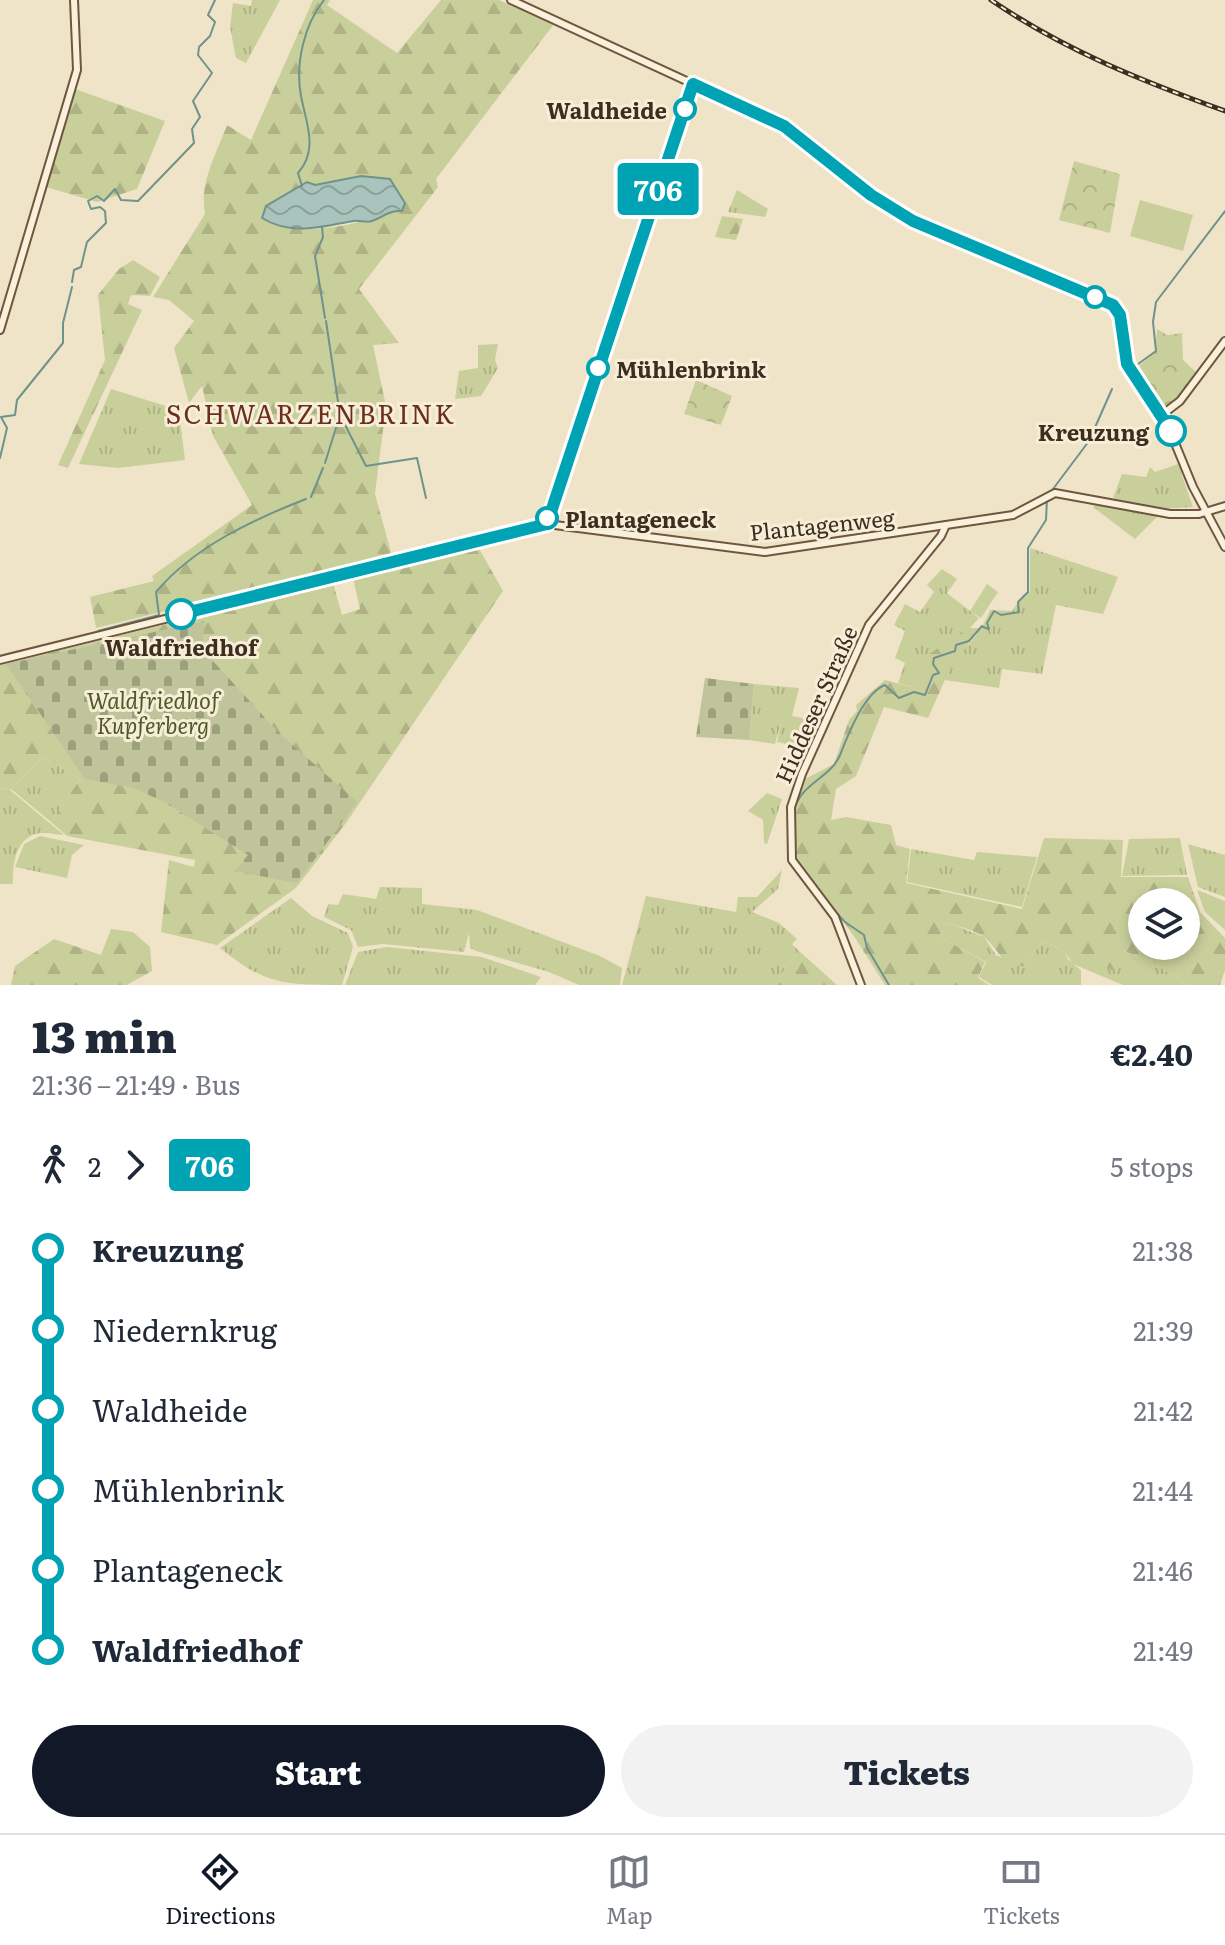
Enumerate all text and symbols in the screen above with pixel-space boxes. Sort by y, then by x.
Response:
place label: Waldheide [546,93,667,126]
marker: Waldheide [674,98,696,120]
line badge: 706 [612,163,704,215]
text: 706 [634,168,682,210]
unlabelled marker [1084,286,1106,308]
place label: Mühlenbrink [616,352,766,385]
marker: Mühlenbrink [587,357,609,379]
district label: SCHWARZENBRINK [166,393,456,432]
place label: Kreuzung [1038,415,1150,448]
marker: Kreuzung [1156,416,1186,446]
street label: Plantagenweg [748,500,897,548]
place label: Plantageneck [565,502,716,535]
marker: Plantageneck [536,507,558,529]
marker: Waldfriedhof [166,599,196,629]
street label: Hiddeser Straße [766,620,864,788]
place label: Waldfriedhof [105,630,260,663]
park label: Waldfriedhof Kupferberg [87,683,222,741]
map controls [1128,888,1200,960]
button: layers [1128,888,1200,960]
text: 13 min [32,1001,177,1067]
text: €2.40 [1110,1031,1193,1075]
text: 21:36 – 21:49 · Bus [32,1064,240,1103]
icon: walk [32,1143,76,1187]
icon: forward [113,1143,157,1187]
text: 706 [185,1144,234,1186]
text: 2 [88,1146,101,1185]
text: 5 stops [1110,1146,1193,1185]
text: Kreuzung [92,1227,244,1271]
text: 21:38 [1132,1230,1193,1269]
text: Niedernkrug [92,1307,277,1351]
text: 21:39 [1133,1310,1193,1349]
text: Waldheide [92,1387,247,1431]
text: 21:42 [1134,1390,1193,1429]
text: Mühlenbrink [92,1467,284,1511]
text: 21:44 [1132,1470,1193,1509]
text: Plantageneck [92,1547,283,1591]
text: 21:46 [1133,1550,1193,1589]
text: Waldfriedhof [92,1627,301,1671]
text: 21:49 [1133,1630,1193,1669]
button: Start [32,1725,605,1817]
button: Tickets [621,1725,1193,1817]
tab: Directions [165,1850,275,1931]
tab: Map [606,1850,652,1931]
tab: Tickets [983,1850,1060,1931]

